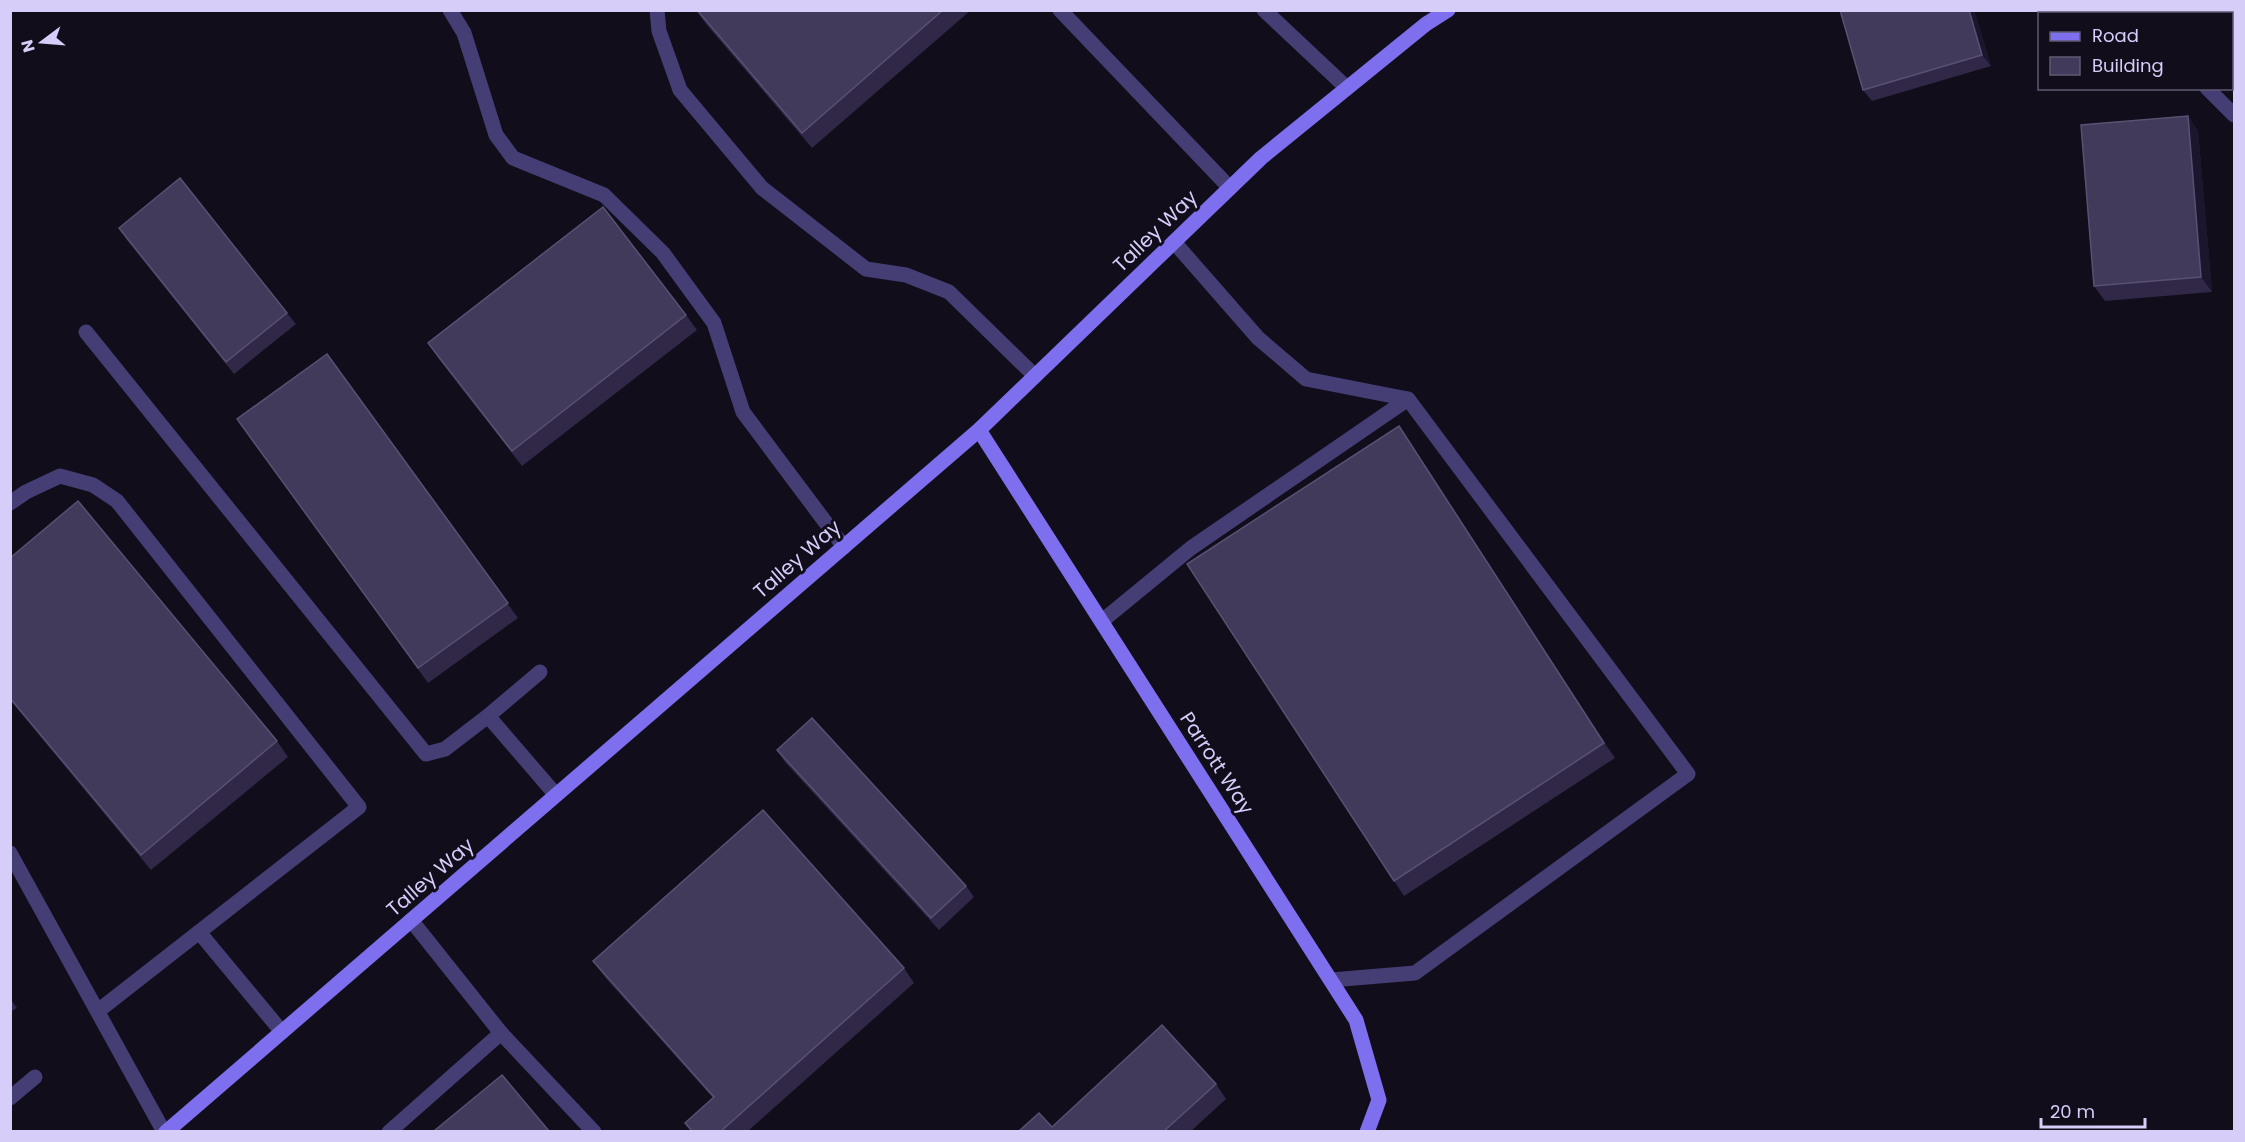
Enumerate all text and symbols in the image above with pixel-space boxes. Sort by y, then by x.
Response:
north arrow [12,12,72,72]
legend [2038,12,2233,90]
text: Road [2092,23,2139,48]
text: N [15,37,41,55]
text: Building [2092,53,2164,78]
street label: Talley Way [1107,184,1203,278]
street label: Talley Way [747,513,847,605]
street label: Parrott Way [1173,706,1261,820]
street label: Talley Way [380,831,480,923]
scale bar [2041,1091,2144,1129]
text: 20 m [2050,1099,2095,1124]

